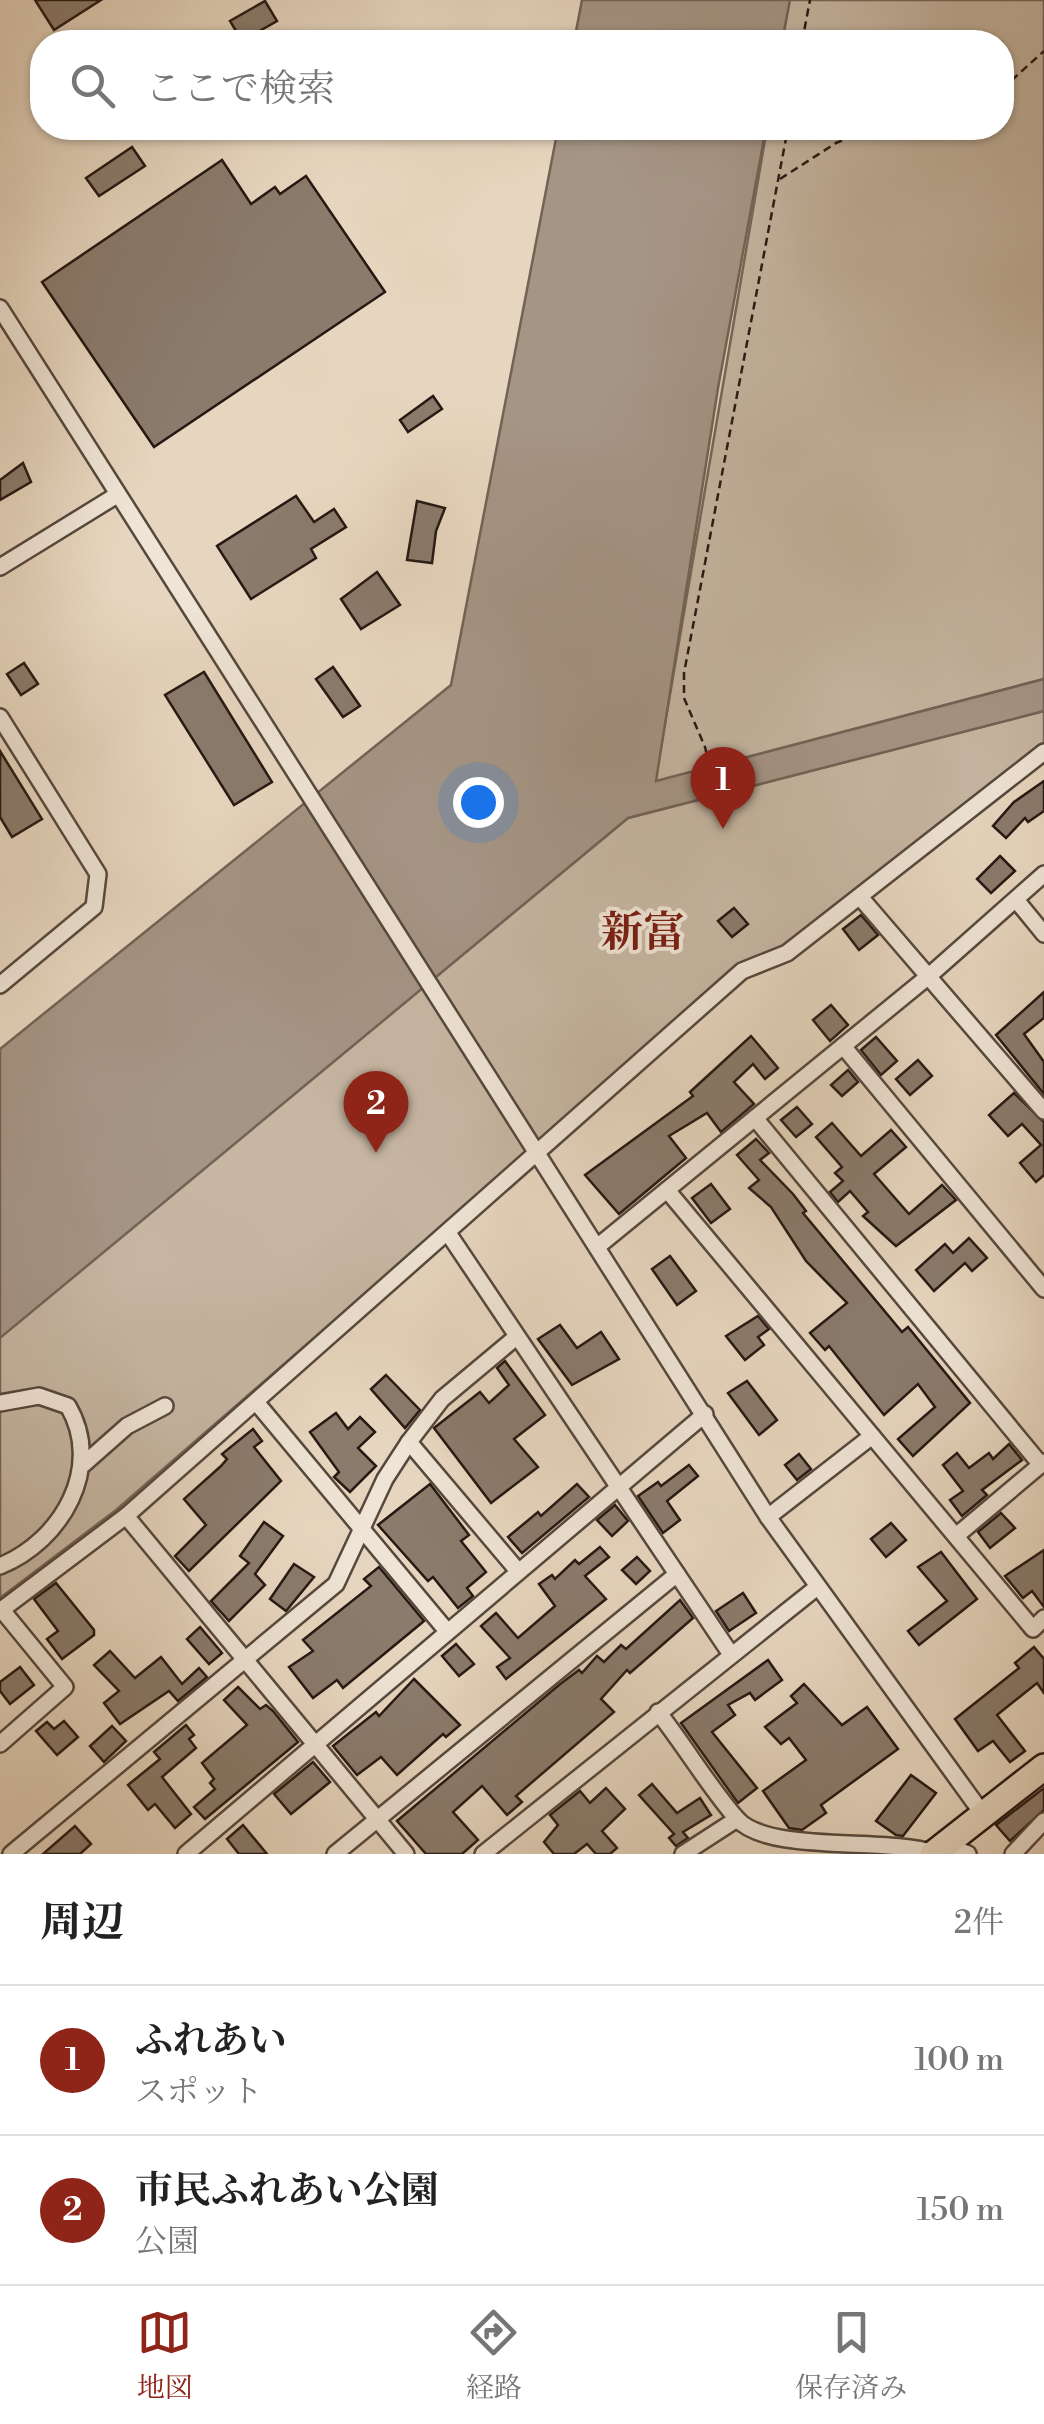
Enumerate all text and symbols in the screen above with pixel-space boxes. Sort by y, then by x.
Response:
search box [30,30,1014,140]
icon: search [65,58,120,113]
text: ここで検索 [145,66,335,113]
pin: 1 [690,746,756,829]
your location [453,777,504,828]
district label: 新富 [601,907,685,960]
pin: 2 [344,1070,408,1153]
text: 周辺 [40,1897,124,1950]
text: 2件 [954,1903,1004,1943]
text: ふれあい [135,2018,287,2065]
text: 1 [65,2040,80,2080]
text: 100 m [914,2040,1004,2080]
text: スポット [135,2072,263,2112]
text: 市民ふれあい公園 [135,2168,439,2215]
text: 2 [62,2190,83,2230]
text: 150 m [917,2190,1004,2230]
text: 公園 [135,2222,199,2262]
tab: 地図 [137,2305,193,2406]
tab: 経路 [466,2305,522,2406]
tab: 保存済み [795,2305,907,2406]

